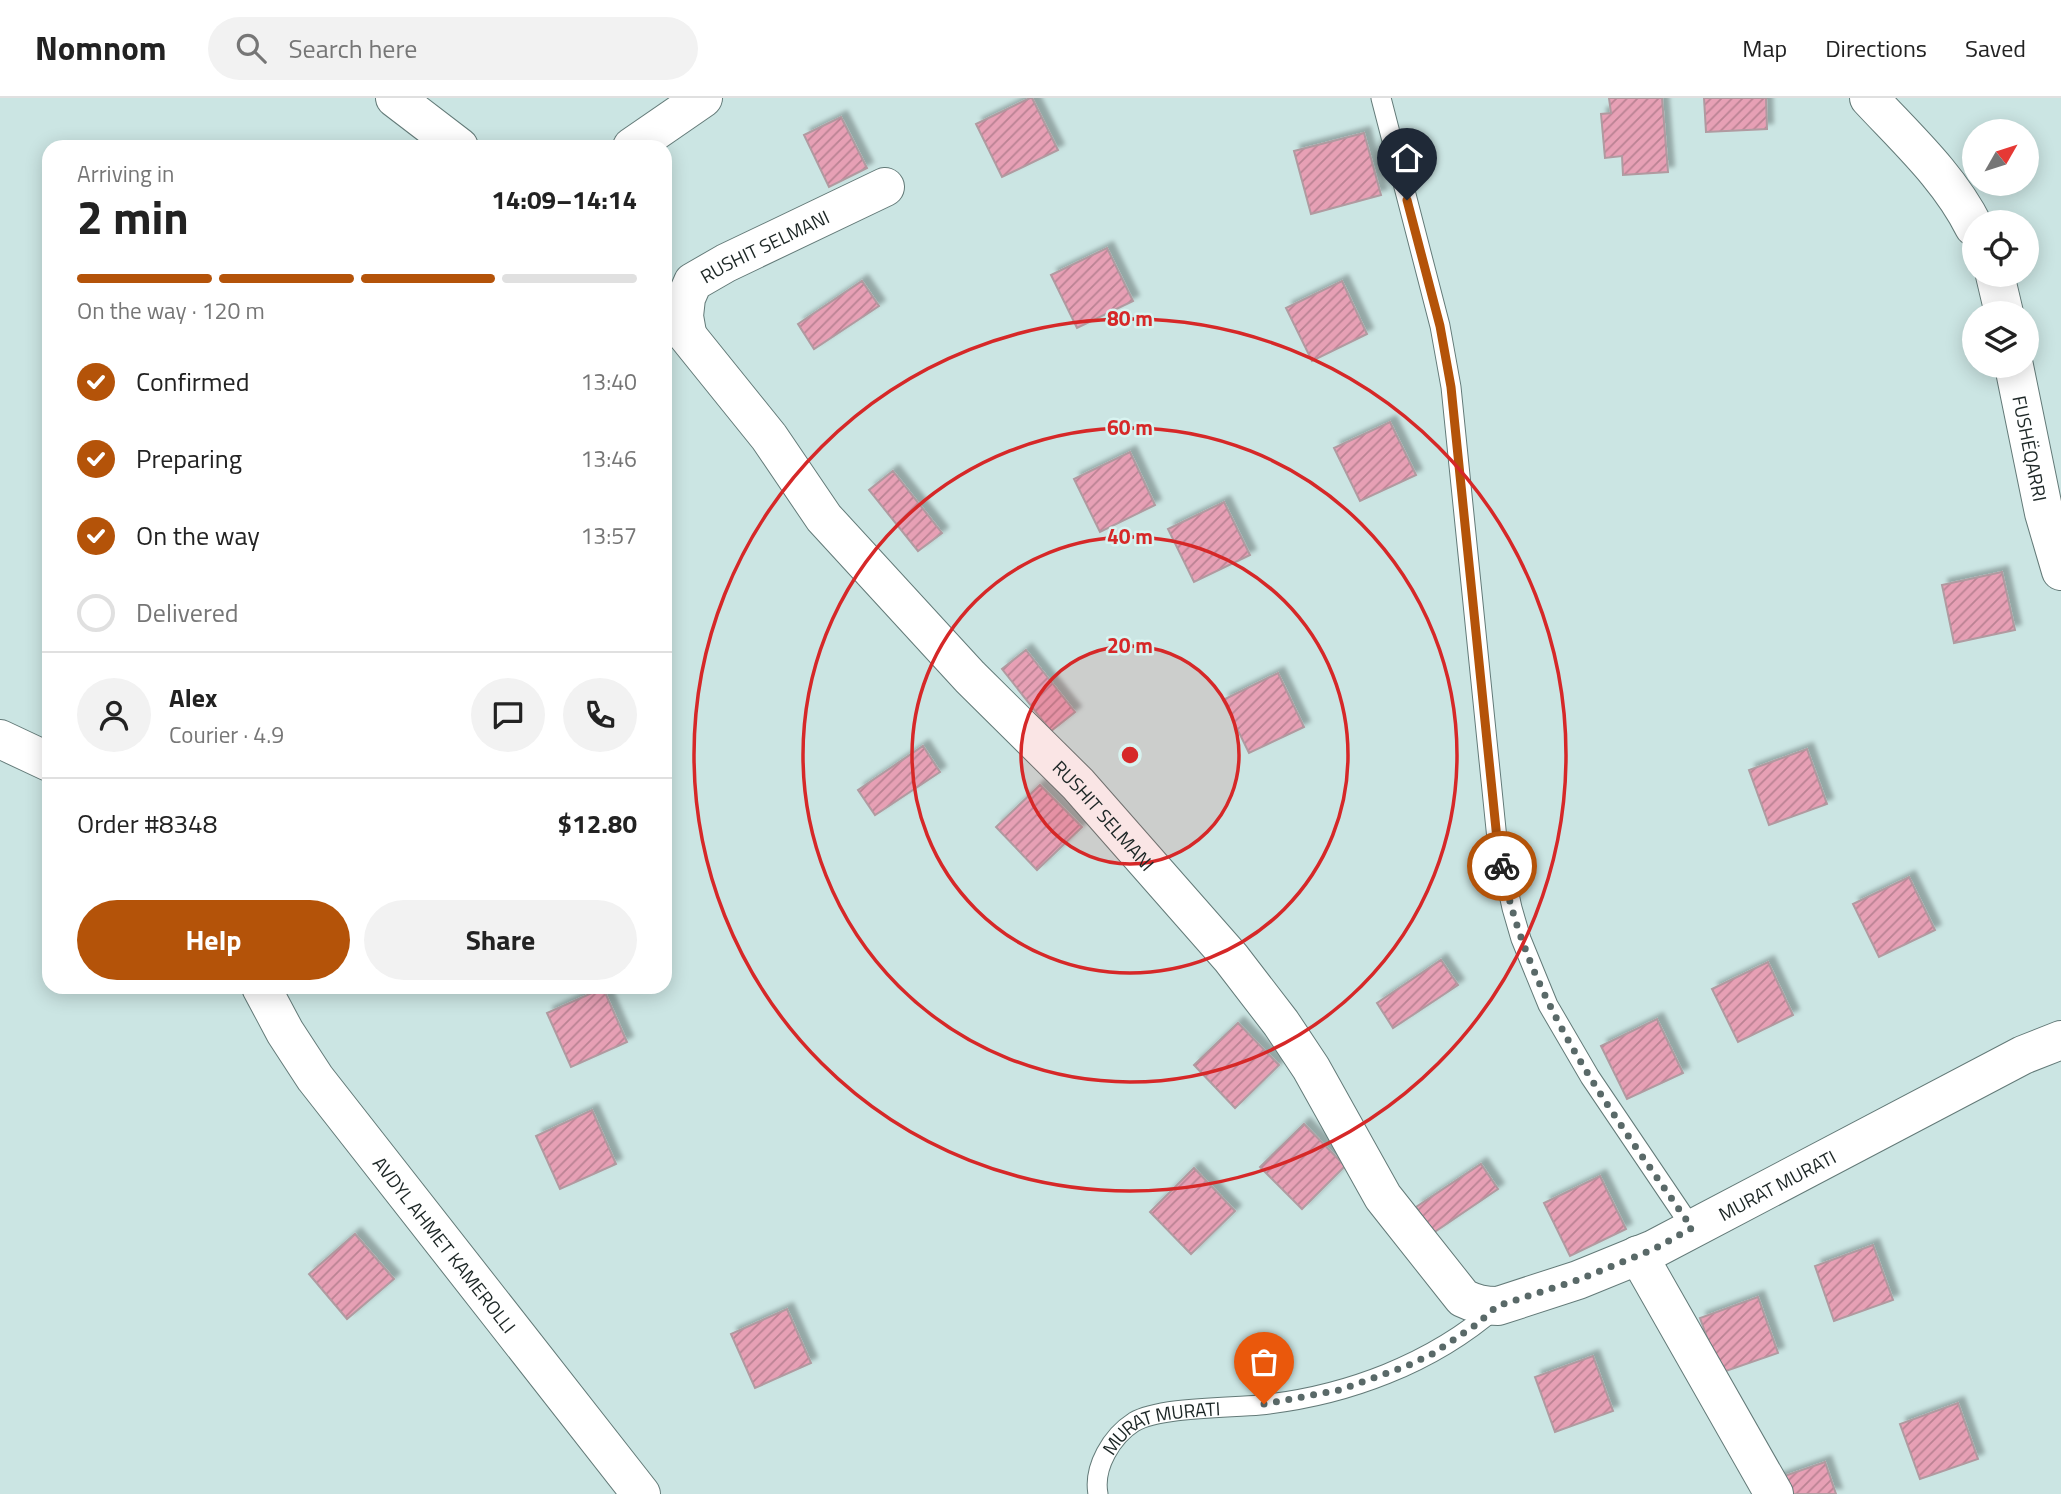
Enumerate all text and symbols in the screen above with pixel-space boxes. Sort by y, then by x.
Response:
search box [208,17,698,80]
text: Nomnom [35,23,166,73]
icon: search [232,29,270,67]
text: Search here [288,29,417,68]
text: Map [1742,30,1787,66]
text: Directions [1825,30,1927,66]
text: Saved [1965,30,2026,66]
north arrow [1962,119,2039,196]
map controls [1962,119,2039,378]
pin [1377,128,1437,200]
icon: home [1388,139,1426,177]
text: Arriving in [77,156,174,191]
text: 14:09–14:14 [491,180,637,219]
text: 2 min [77,182,189,252]
street label: RUSHIT SELMANI [694,201,834,290]
button: locate [1962,210,2039,287]
text: On the way · 120 m [77,293,265,328]
button: layers [1962,301,2039,378]
text: 80 m [1107,302,1153,334]
text: Confirmed [136,362,250,401]
icon: check [77,363,115,401]
text: 13:40 [580,364,637,399]
street label: FUSHËQARRI [2006,393,2056,504]
text: 60 m [1107,411,1153,443]
text: Preparing [136,439,242,478]
icon: check [77,440,115,478]
text: 13:46 [580,441,637,476]
text: On the way [136,516,260,555]
icon: check [77,517,115,555]
text: 13:57 [580,518,637,553]
text: 40 m [1107,520,1153,552]
text: Delivered [136,593,239,632]
text: 20 m [1107,629,1153,661]
button: person [77,678,151,752]
text: Alex [169,678,217,717]
button: chat [471,678,545,752]
button: phone [563,678,637,752]
text: Courier · 4.9 [169,717,284,752]
centre of rings [1118,743,1142,767]
street label: RUSHIT SELMANI [1047,753,1162,877]
text: Order #8348 [77,804,217,843]
text: $12.80 [558,804,637,843]
courier [1467,831,1537,901]
icon: bike [1483,847,1521,885]
button: Help [77,900,350,980]
button: Share [364,900,637,980]
street label: MURAT MURATI [1713,1142,1841,1227]
street label: AVDYL AHMET KAMEROLLI [367,1150,524,1339]
pin [1234,1332,1294,1404]
icon: bag [1245,1343,1283,1381]
street label: MURAT MURATI [1094,1393,1221,1460]

